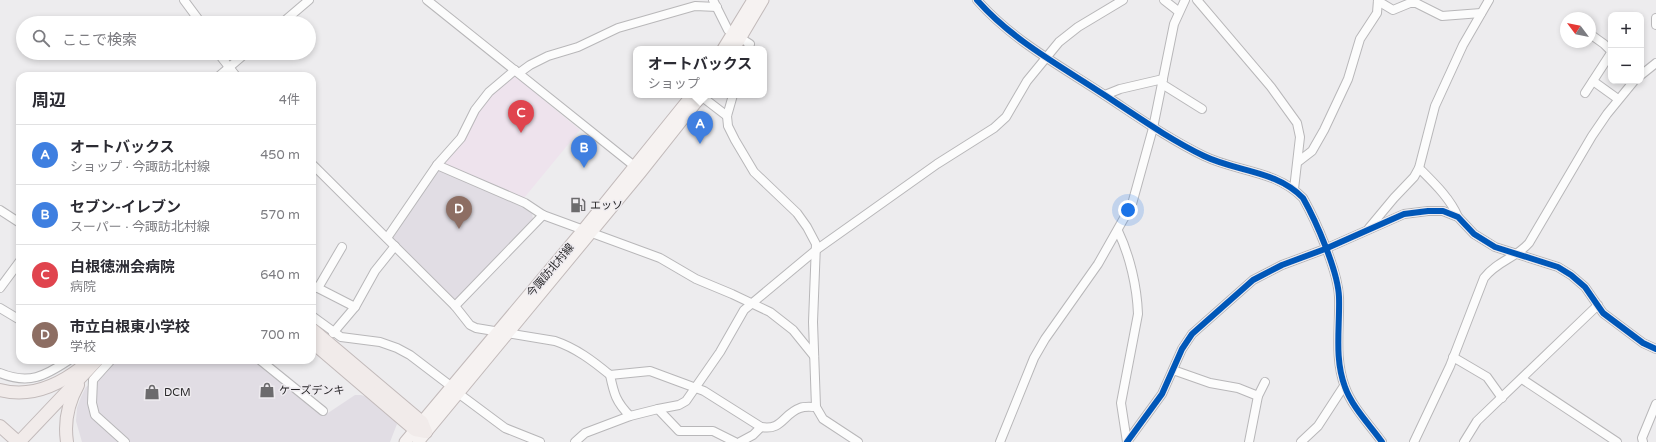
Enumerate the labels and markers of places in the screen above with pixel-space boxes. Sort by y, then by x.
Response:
pin: C [508,100,534,133]
pin: A [687,111,713,144]
pin: B [571,135,597,168]
pin: D [446,196,472,229]
fuel station icon: エッソ [569,196,587,214]
place label: エッソ [590,199,623,212]
shop icon: ケーズデンキ [258,381,276,399]
shop icon: DCM [143,383,161,401]
place label: ケーズデンキ [279,384,344,397]
place label: DCM [164,386,191,399]

